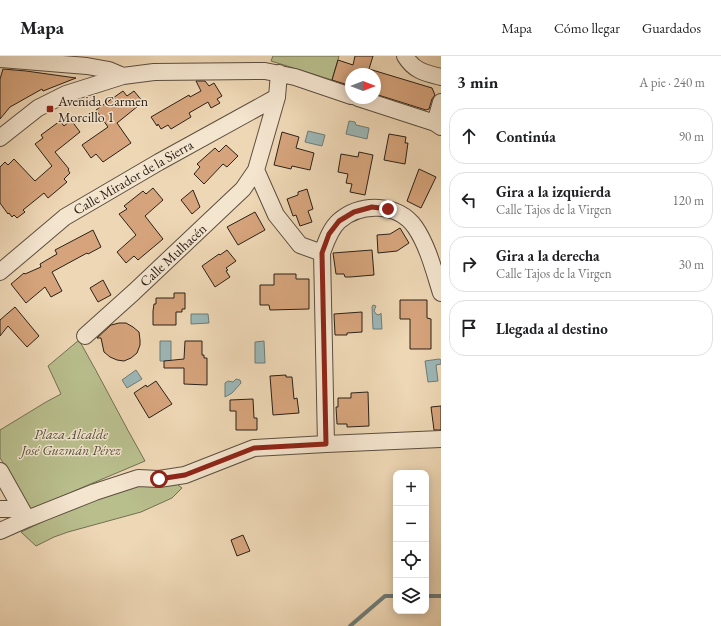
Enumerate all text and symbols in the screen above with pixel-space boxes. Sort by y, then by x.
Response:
text: Mapa [20,15,64,40]
text: Mapa [501,19,532,37]
text: Cómo llegar [554,19,620,37]
text: Guardados [642,19,701,37]
north arrow [345,68,381,104]
text: 3 min [457,71,498,93]
text: A pie · 240 m [639,74,705,91]
place label: Avenida Carmen Morcillo 1 [57,92,149,126]
marker: Avenida Carmen Morcillo 1 [45,104,55,114]
icon: ahead [458,125,480,147]
text: Continúa [496,127,556,146]
text: 90 m [679,128,704,145]
street label: Calle Mirador de la Sierra [70,135,197,219]
text: Gira a la izquierda [496,182,611,201]
icon: left [458,189,480,211]
text: 120 m [673,192,704,209]
route end [379,200,397,218]
text: Calle Tajos de la Virgen [496,201,612,218]
street label: Calle Mulhacén [136,219,211,291]
text: Gira a la derecha [496,246,600,265]
icon: right [458,253,480,275]
text: 30 m [679,256,704,273]
text: Calle Tajos de la Virgen [496,265,612,282]
icon: arrive [458,317,480,339]
text: Llegada al destino [496,319,608,338]
park label: Plaza Alcalde José Guzmán Pérez [18,425,121,459]
route start [150,470,168,488]
map controls [393,470,429,614]
button: + [393,470,429,506]
button: − [393,506,429,542]
button: locate [393,542,429,578]
button: layers [393,578,429,614]

